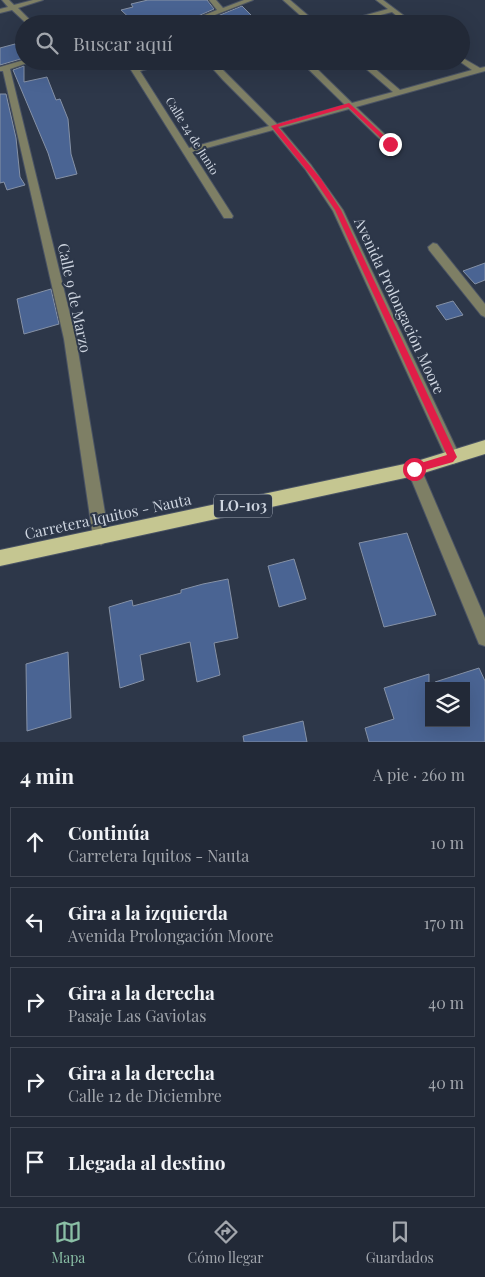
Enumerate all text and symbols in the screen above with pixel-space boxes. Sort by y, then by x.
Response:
search box [15,15,470,70]
icon: search [33,29,61,57]
text: Buscar aquí [73,30,173,56]
street label: Calle 24 de Junio [163,94,223,178]
route end [379,133,402,156]
street label: Avenida Prolongación Moore [350,213,450,397]
street label: Calle 9 de Marzo [54,241,96,354]
route start [403,458,426,481]
street label: Carretera Iquitos - Nauta [23,488,193,543]
road number: LO-103 [214,494,272,518]
map controls [425,682,470,727]
button: layers [425,682,470,727]
text: 4 min [20,761,74,789]
text: A pie · 260 m [373,764,465,785]
text: Continúa [68,819,150,845]
icon: ahead [21,828,49,856]
text: 10 m [430,832,464,853]
text: Carretera Iquitos - Nauta [68,845,249,866]
text: Gira a la izquierda [68,899,228,925]
icon: left [21,908,49,936]
text: 170 m [424,912,464,933]
text: Avenida Prolongación Moore [68,925,274,946]
text: Gira a la derecha [68,979,215,1005]
icon: right [21,988,49,1016]
text: 40 m [428,992,464,1013]
text: Pasaje Las Gaviotas [68,1005,206,1026]
text: Gira a la derecha [68,1059,215,1085]
icon: right [21,1068,49,1096]
text: 40 m [428,1072,464,1093]
text: Calle 12 de Diciembre [68,1085,222,1106]
icon: arrive [21,1148,49,1176]
text: Llegada al destino [68,1149,226,1175]
tab: Mapa [51,1218,85,1267]
tab: Cómo llegar [188,1218,263,1267]
tab: Guardados [366,1218,434,1267]

